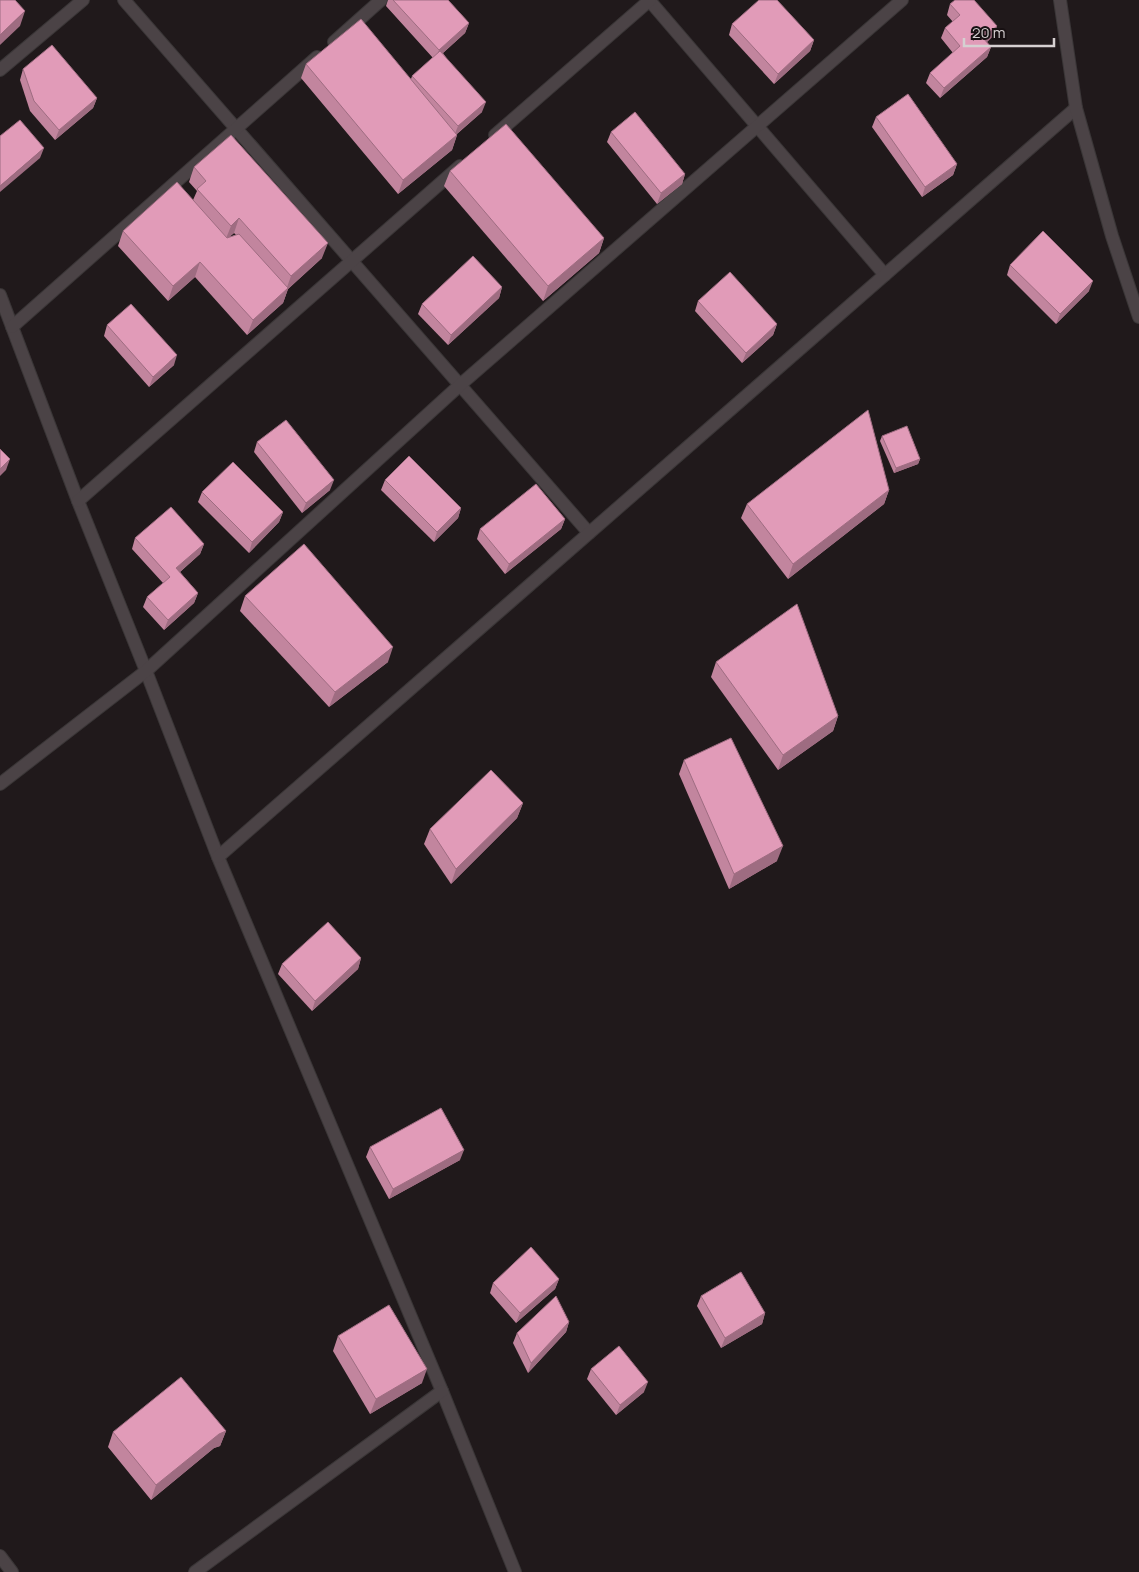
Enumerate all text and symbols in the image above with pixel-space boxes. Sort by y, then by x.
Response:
scale bar [964,15,1054,47]
text: 20 m [972,22,1005,43]

